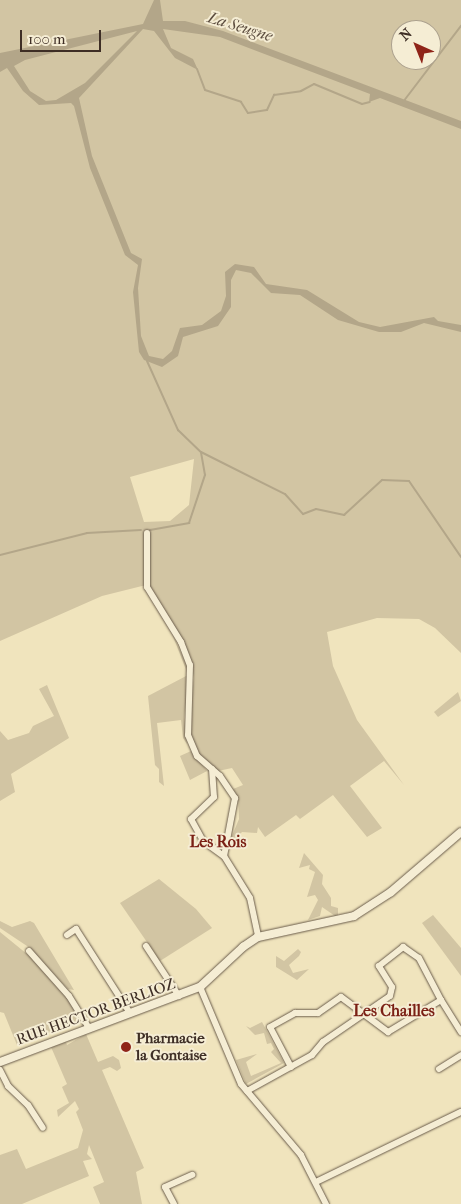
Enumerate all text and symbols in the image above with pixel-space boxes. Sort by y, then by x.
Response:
water label: La Seugne [205,8,275,46]
scale bar [22,20,104,52]
north arrow [391,20,441,70]
text: N [396,25,416,44]
text: 100 m [28,30,66,48]
district label: Les Rois [190,832,247,852]
street label: RUE HECTOR BERLIOZ [14,975,178,1049]
district label: Les Chailles [353,1001,435,1021]
place label: Pharmacie la Gontaise [136,1029,207,1064]
marker: Pharmacie la Gontaise [120,1041,132,1053]

